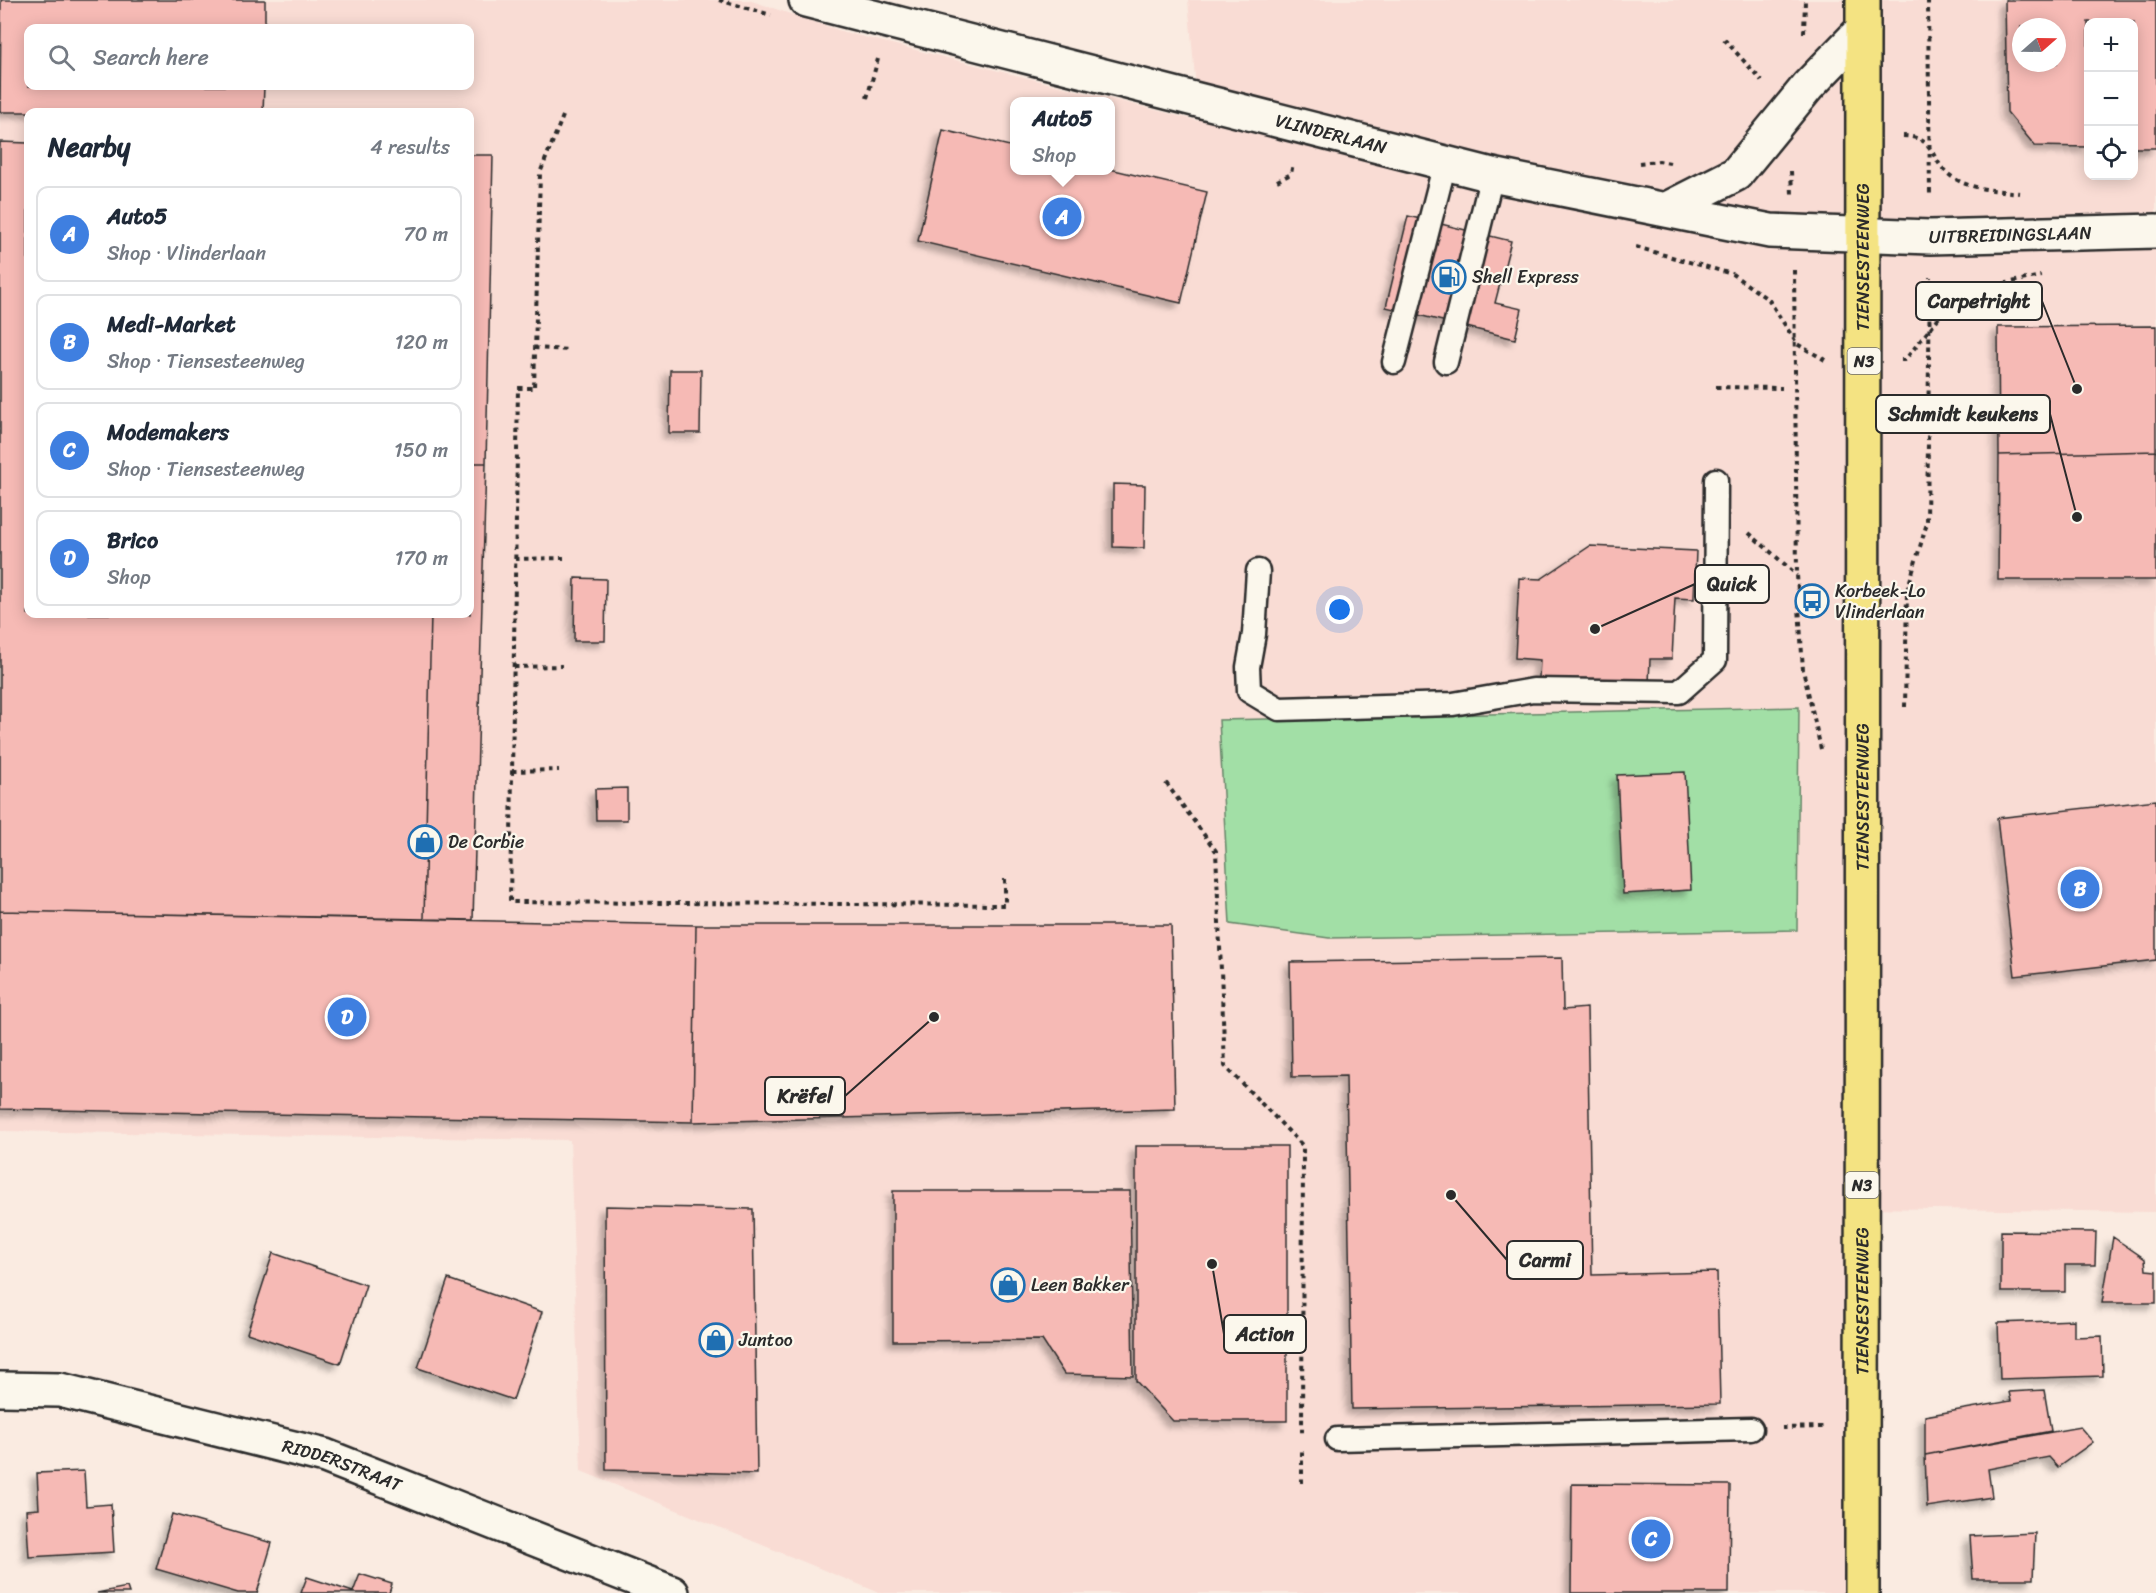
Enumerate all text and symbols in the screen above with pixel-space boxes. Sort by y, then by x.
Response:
north arrow [2012,18,2066,72]
map controls [2084,18,2138,180]
button: + [2084,18,2138,72]
search box [24,24,474,90]
text: Search here [93,38,209,77]
icon: search [45,41,78,74]
button: − [2084,72,2138,126]
popup [1010,97,1115,175]
text: Auto5 [1032,99,1093,138]
street label: VLINDERLAAN [1272,104,1391,164]
text: Nearby [48,124,130,170]
button: locate [2084,126,2138,180]
text: 4 results [370,130,450,165]
text: Shop [1032,138,1076,173]
street label: TIENSESTEENWEG [1847,183,1879,331]
pin: A [1042,194,1082,240]
text: Auto5 [107,197,167,236]
text: A [63,217,76,252]
text: 70 m [403,217,448,252]
street label: UITBREIDINGSLAAN [1928,217,2092,253]
text: Shop · Vlinderlaan [107,236,266,271]
fuel station icon: Shell Express [1431,259,1467,295]
place label: Shell Express [1472,261,1580,293]
callout: Carpetright [1916,282,2042,320]
text: Carpetright [1927,284,2031,319]
text: Medi-Market [107,305,236,344]
text: B [63,325,76,360]
text: 120 m [395,325,448,360]
text: Shop · Tiensesteenweg [107,344,305,379]
road number: N3 [1848,348,1880,374]
callout: Schmidt keukens [1876,395,2050,433]
text: Schmidt keukens [1887,397,2039,432]
text: Modemakers [107,413,229,452]
text: C [63,433,76,468]
text: 150 m [394,433,448,468]
text: Shop · Tiensesteenweg [107,452,305,487]
text: Brico [107,521,158,560]
text: D [64,541,75,576]
text: 170 m [395,541,448,576]
text: Shop [107,560,151,595]
callout: Quick [1695,565,1769,603]
text: Quick [1707,567,1757,602]
place label: Korbeek-Lo Vlinderlaan [1835,575,1925,628]
bus stop icon: Korbeek-Lo Vlinderlaan [1794,583,1830,619]
your location [1325,595,1354,624]
street label: TIENSESTEENWEG [1846,723,1879,871]
shop icon: De Corbie [407,824,443,860]
place label: De Corbie [448,826,524,858]
pin: B [2060,866,2100,912]
pin: D [328,994,366,1040]
callout: Krëfel [765,1077,845,1115]
text: Krëfel [776,1079,834,1114]
road number: N3 [1846,1172,1878,1198]
street label: TIENSESTEENWEG [1846,1227,1878,1375]
callout: Carmi [1507,1241,1583,1279]
text: Carmi [1518,1243,1572,1278]
shop icon: Leen Bakker [990,1267,1026,1303]
place label: Leen Bakker [1031,1269,1130,1301]
callout: Action [1224,1315,1306,1353]
text: Action [1235,1317,1294,1352]
shop icon: Juntoo [698,1322,734,1358]
place label: Juntoo [738,1324,793,1356]
street label: RIDDERSTRAAT [279,1430,408,1501]
pin: C [1632,1516,1670,1562]

